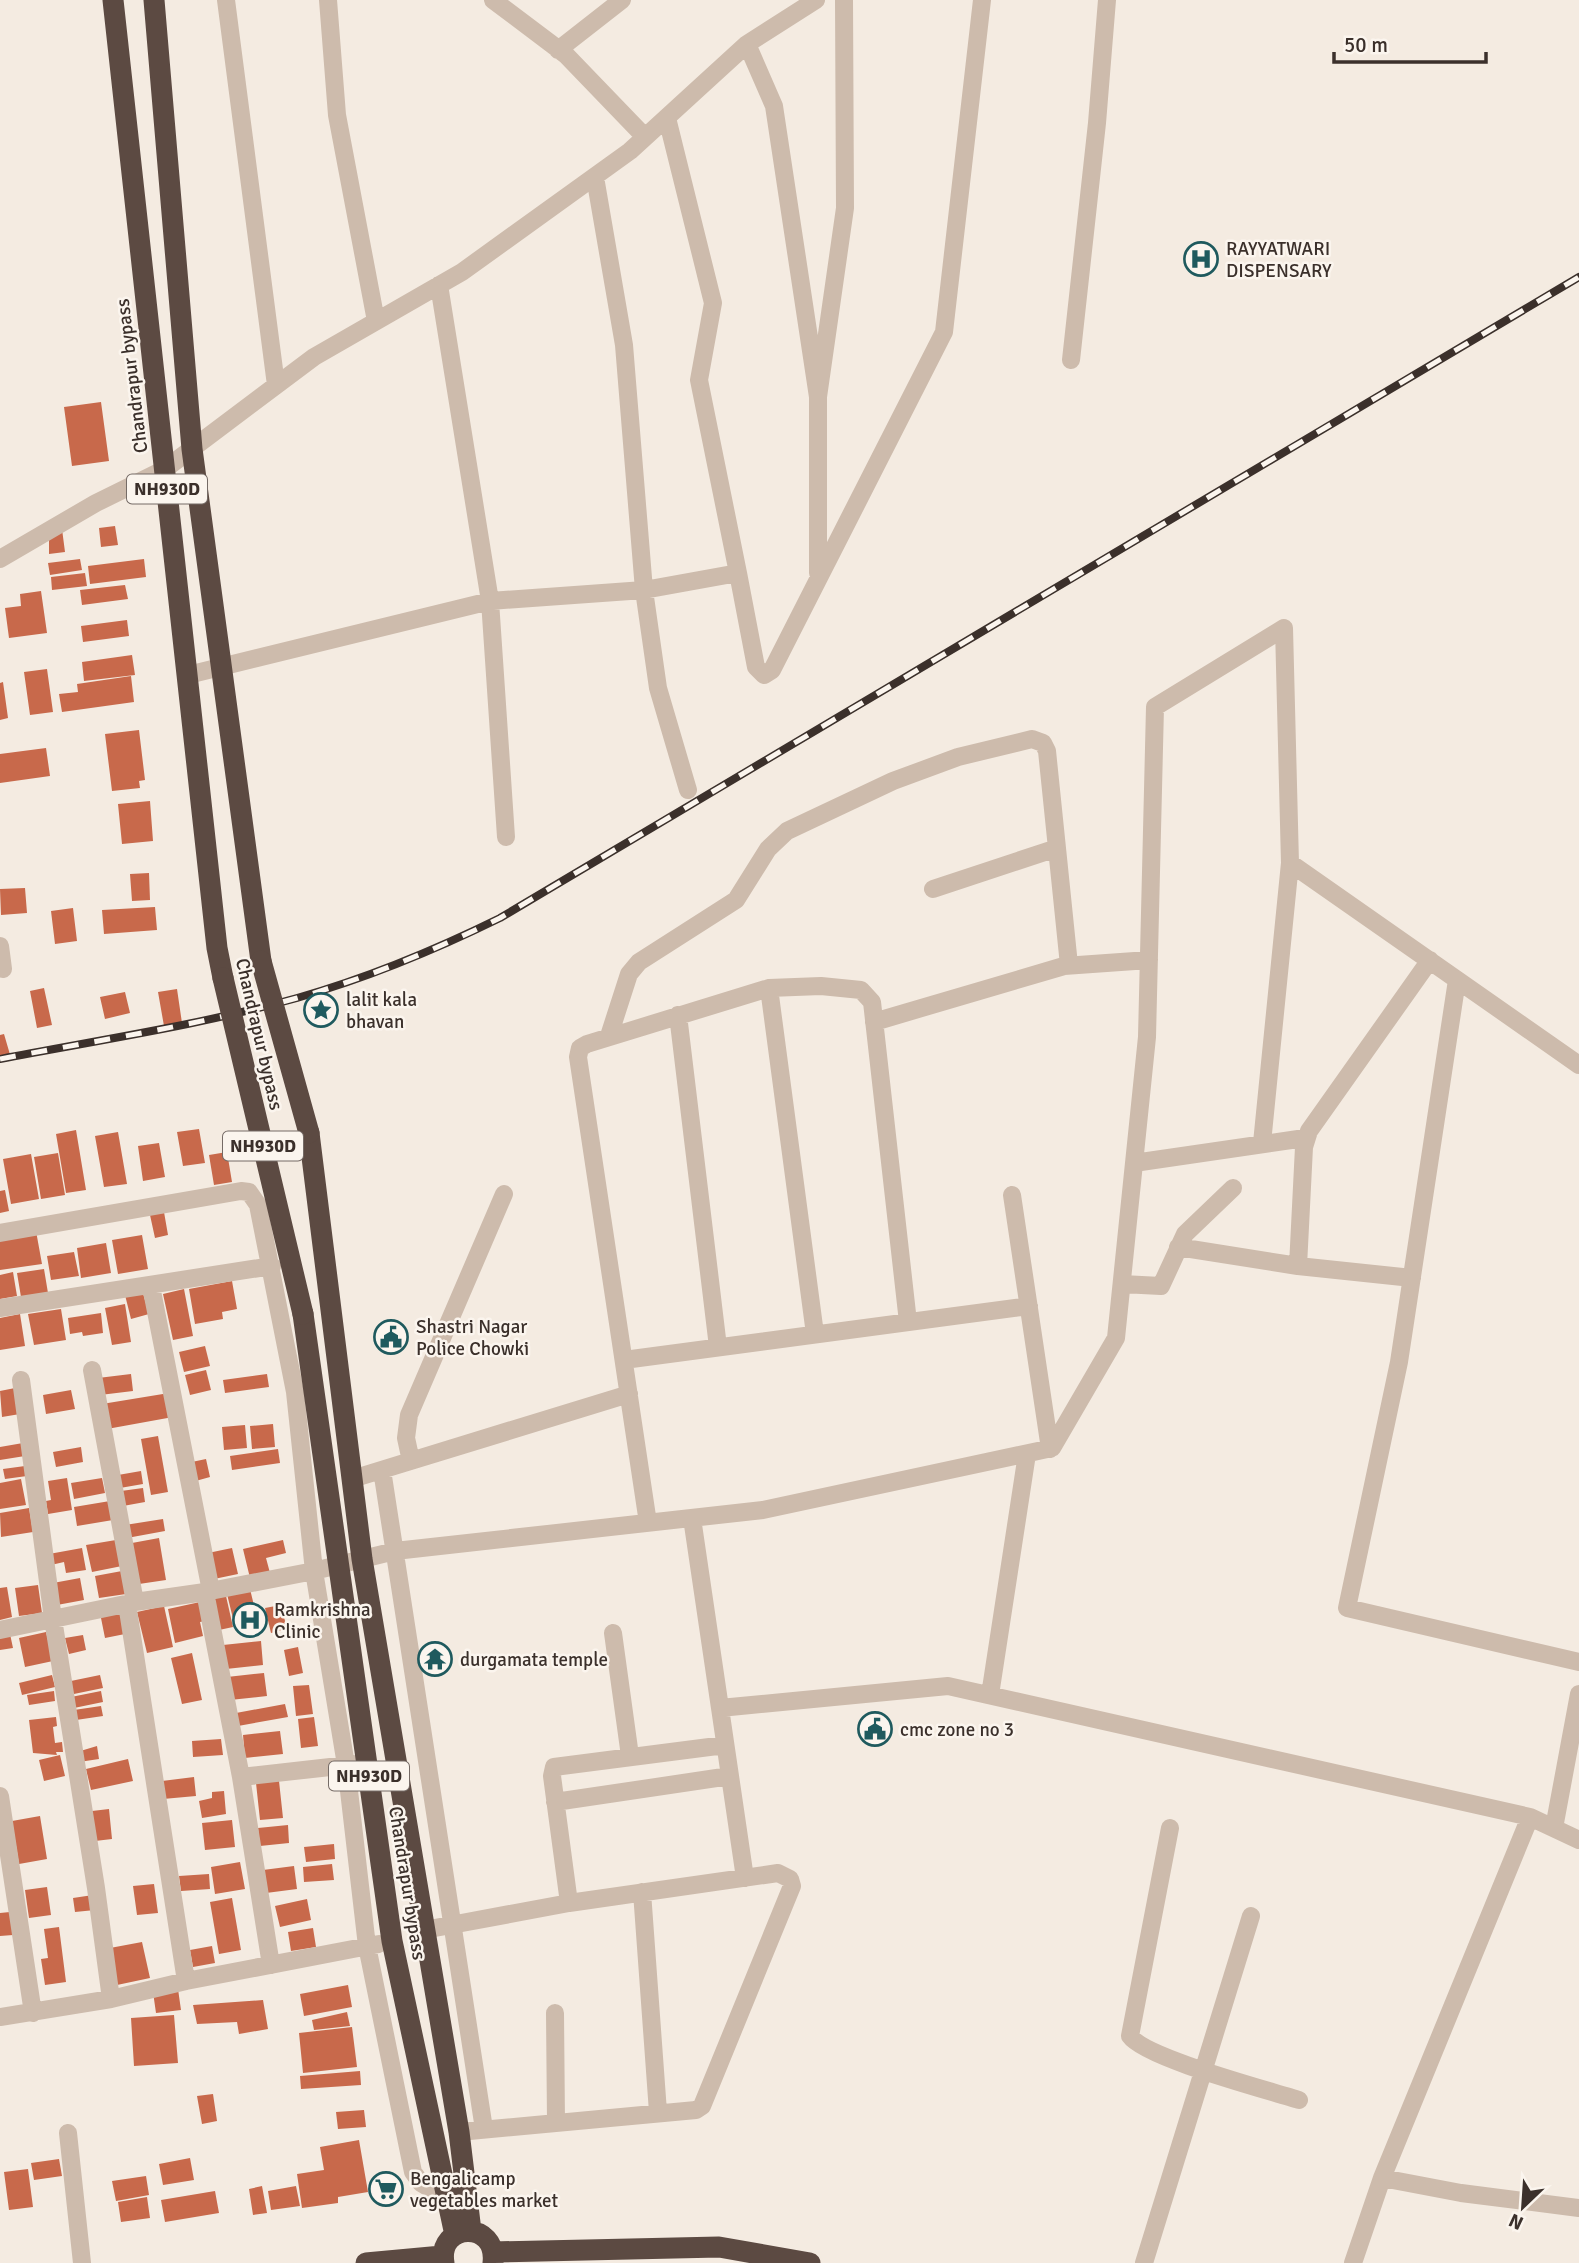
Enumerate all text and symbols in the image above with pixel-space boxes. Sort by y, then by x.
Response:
scale bar [1334,21,1486,65]
text: 50 m [1344,32,1388,58]
place label: RAYYATWARI DISPENSARY [1226,237,1332,283]
hospital icon: RAYYATWARI DISPENSARY [1182,240,1220,278]
street label: Chandrapur bypass [111,297,153,454]
road number: NH930D [127,475,207,504]
street label: Chandrapur bypass [230,956,288,1113]
place label: lalit kala bhavan [346,988,417,1034]
place icon: lalit kala bhavan [302,991,340,1029]
road number: NH930D [223,1132,303,1161]
place label: Shastri Nagar Police Chowki [416,1315,529,1361]
public building icon: Shastri Nagar Police Chowki [372,1318,410,1356]
place label: Ramkrishna Clinic [274,1598,371,1644]
hospital icon: Ramkrishna Clinic [231,1601,269,1639]
temple icon: durgamata temple [416,1640,454,1678]
place label: durgamata temple [460,1648,608,1672]
public building icon: cmc zone no 3 [856,1710,894,1748]
place label: cmc zone no 3 [900,1718,1014,1742]
road number: NH930D [329,1762,409,1791]
street label: Chandrapur bypass [383,1805,431,1962]
place label: Bengalicamp vegetables market [410,2167,559,2213]
supermarket icon: Bengalicamp vegetables market [367,2170,405,2208]
north arrow [1488,2172,1558,2242]
text: N [1505,2208,1527,2235]

